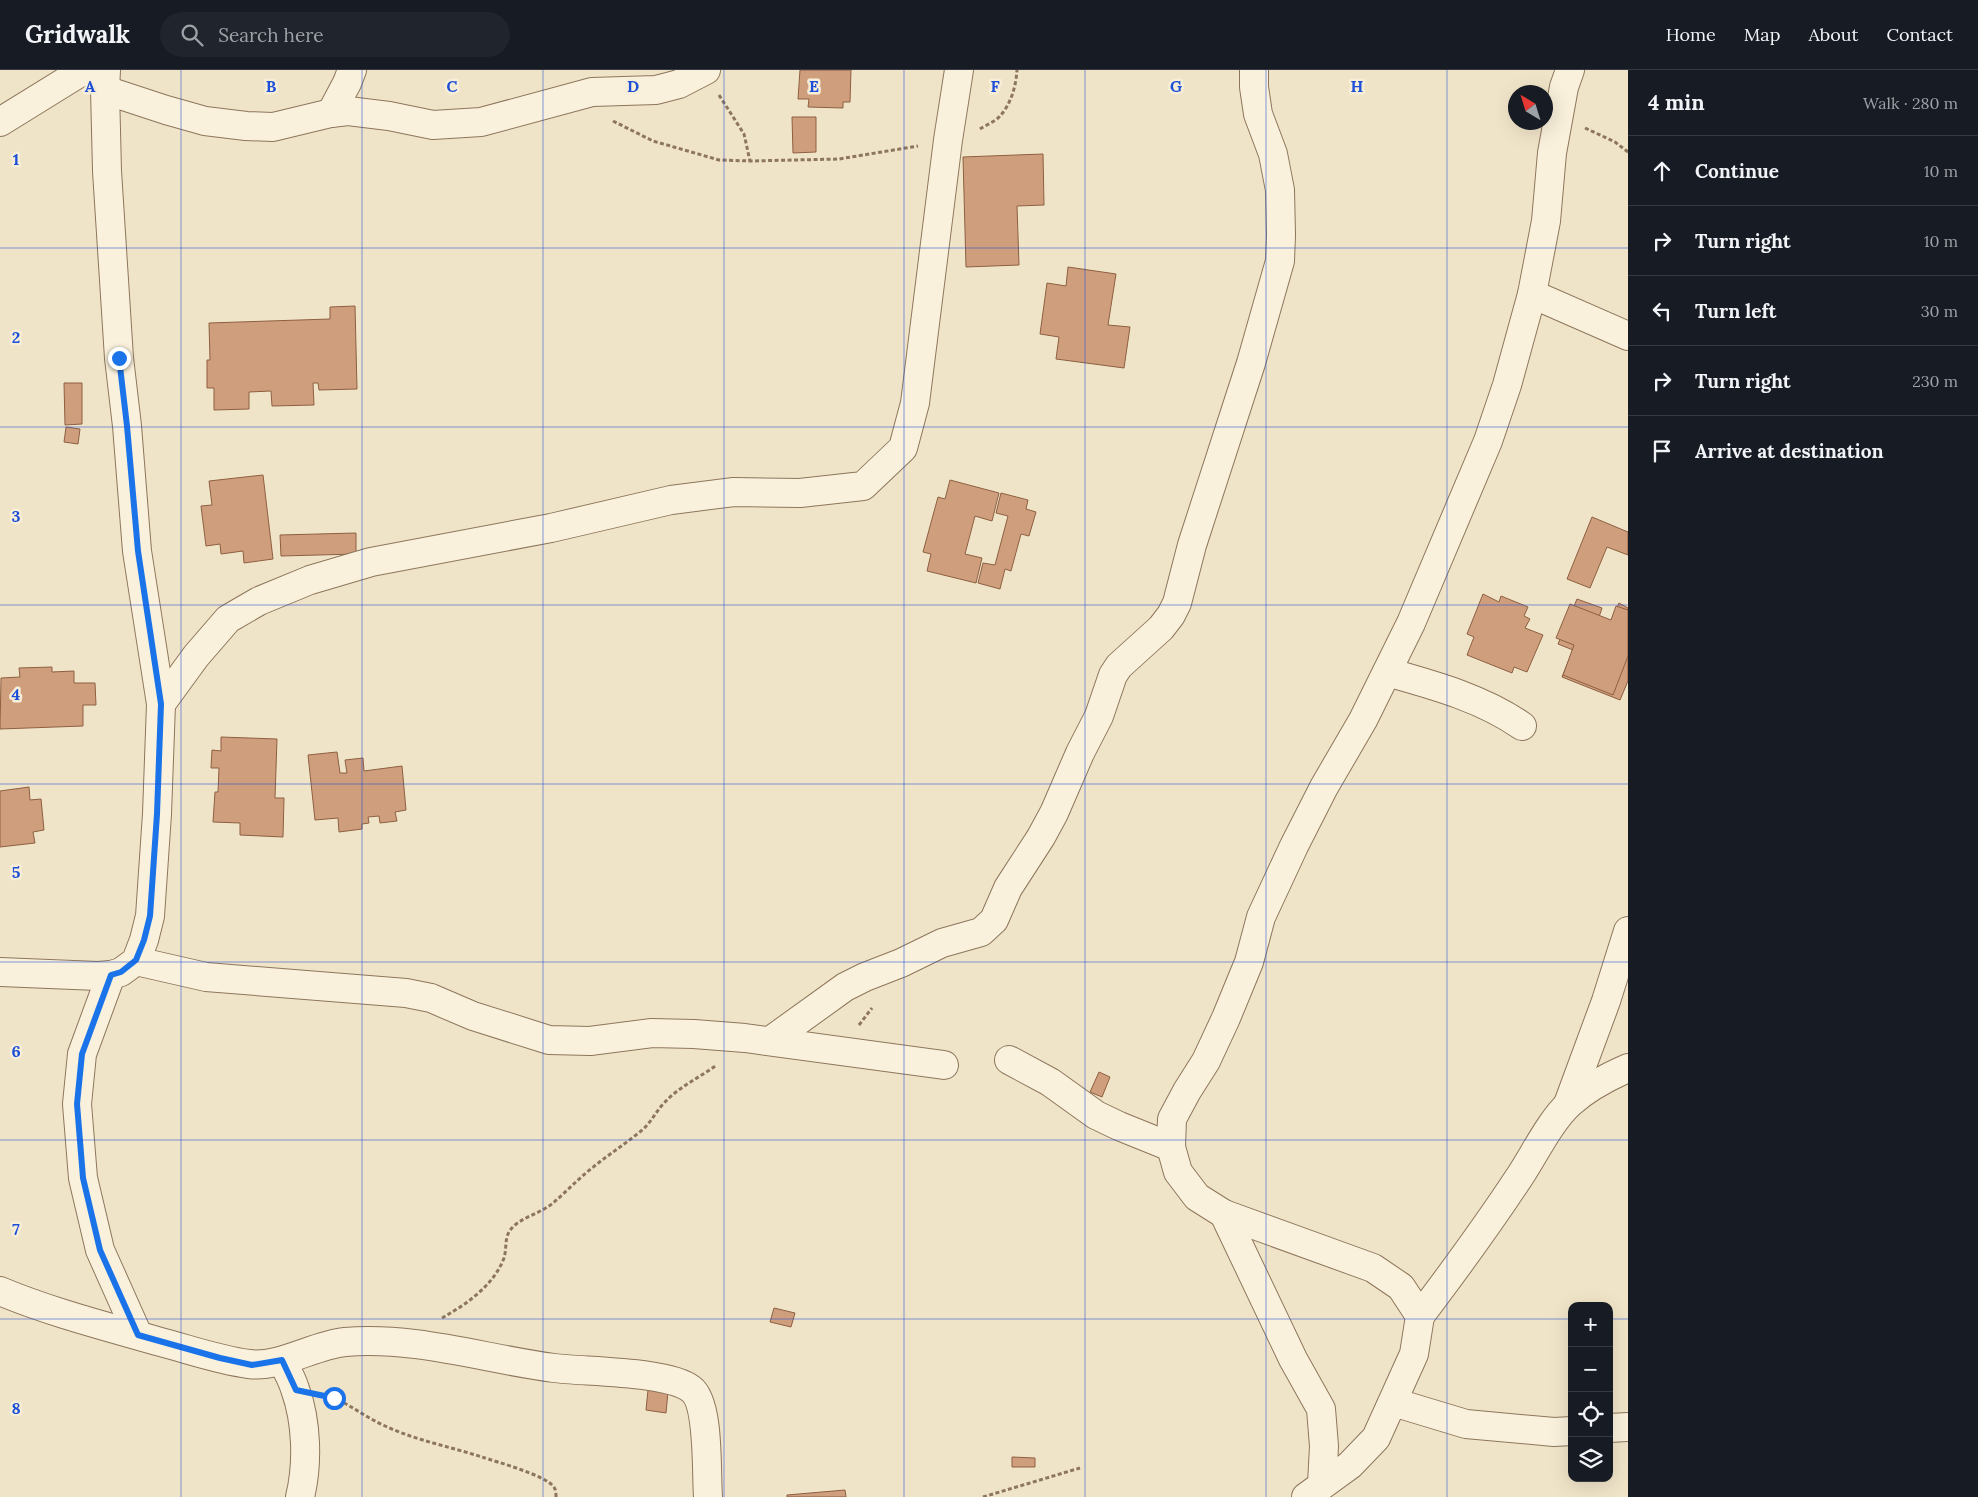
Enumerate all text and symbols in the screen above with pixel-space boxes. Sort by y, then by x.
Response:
search box [160,12,510,57]
text: Gridwalk [25,19,130,50]
icon: search [178,21,206,49]
text: Search here [218,23,324,47]
text: Home [1666,23,1716,46]
text: Map [1744,23,1780,46]
text: About [1808,23,1858,46]
text: Contact [1886,23,1953,46]
text: A [85,76,96,96]
text: B [266,76,277,96]
text: C [446,76,458,96]
text: D [627,76,639,96]
text: E [809,76,819,96]
text: F [990,76,1000,96]
text: G [1170,76,1182,96]
text: H [1351,76,1364,96]
north arrow [1508,85,1553,130]
text: 4 min [1648,89,1705,116]
text: Walk · 280 m [1863,93,1958,113]
text: 1 [13,149,19,169]
icon: ahead [1648,157,1676,185]
text: Continue [1695,159,1779,183]
text: 10 m [1924,161,1958,181]
icon: right [1648,227,1676,255]
text: Turn right [1695,229,1791,253]
text: 10 m [1924,231,1958,251]
icon: left [1648,297,1676,325]
text: Turn left [1695,299,1776,323]
text: 30 m [1921,301,1958,321]
text: 2 [12,327,20,347]
route end [108,347,131,370]
icon: right [1648,367,1676,395]
text: Turn right [1695,369,1791,393]
text: 230 m [1912,371,1958,391]
icon: arrive [1648,437,1676,465]
text: Arrive at destination [1695,439,1884,463]
text: 3 [12,506,21,526]
text: 4 [12,684,21,704]
text: 5 [12,862,21,882]
text: 6 [11,1041,21,1061]
text: 7 [12,1219,20,1239]
map controls [1568,1302,1613,1482]
button: + [1568,1302,1613,1347]
button: − [1568,1347,1613,1392]
route start [323,1387,346,1410]
button: locate [1568,1392,1613,1437]
text: 8 [11,1398,21,1418]
button: layers [1568,1437,1613,1482]

